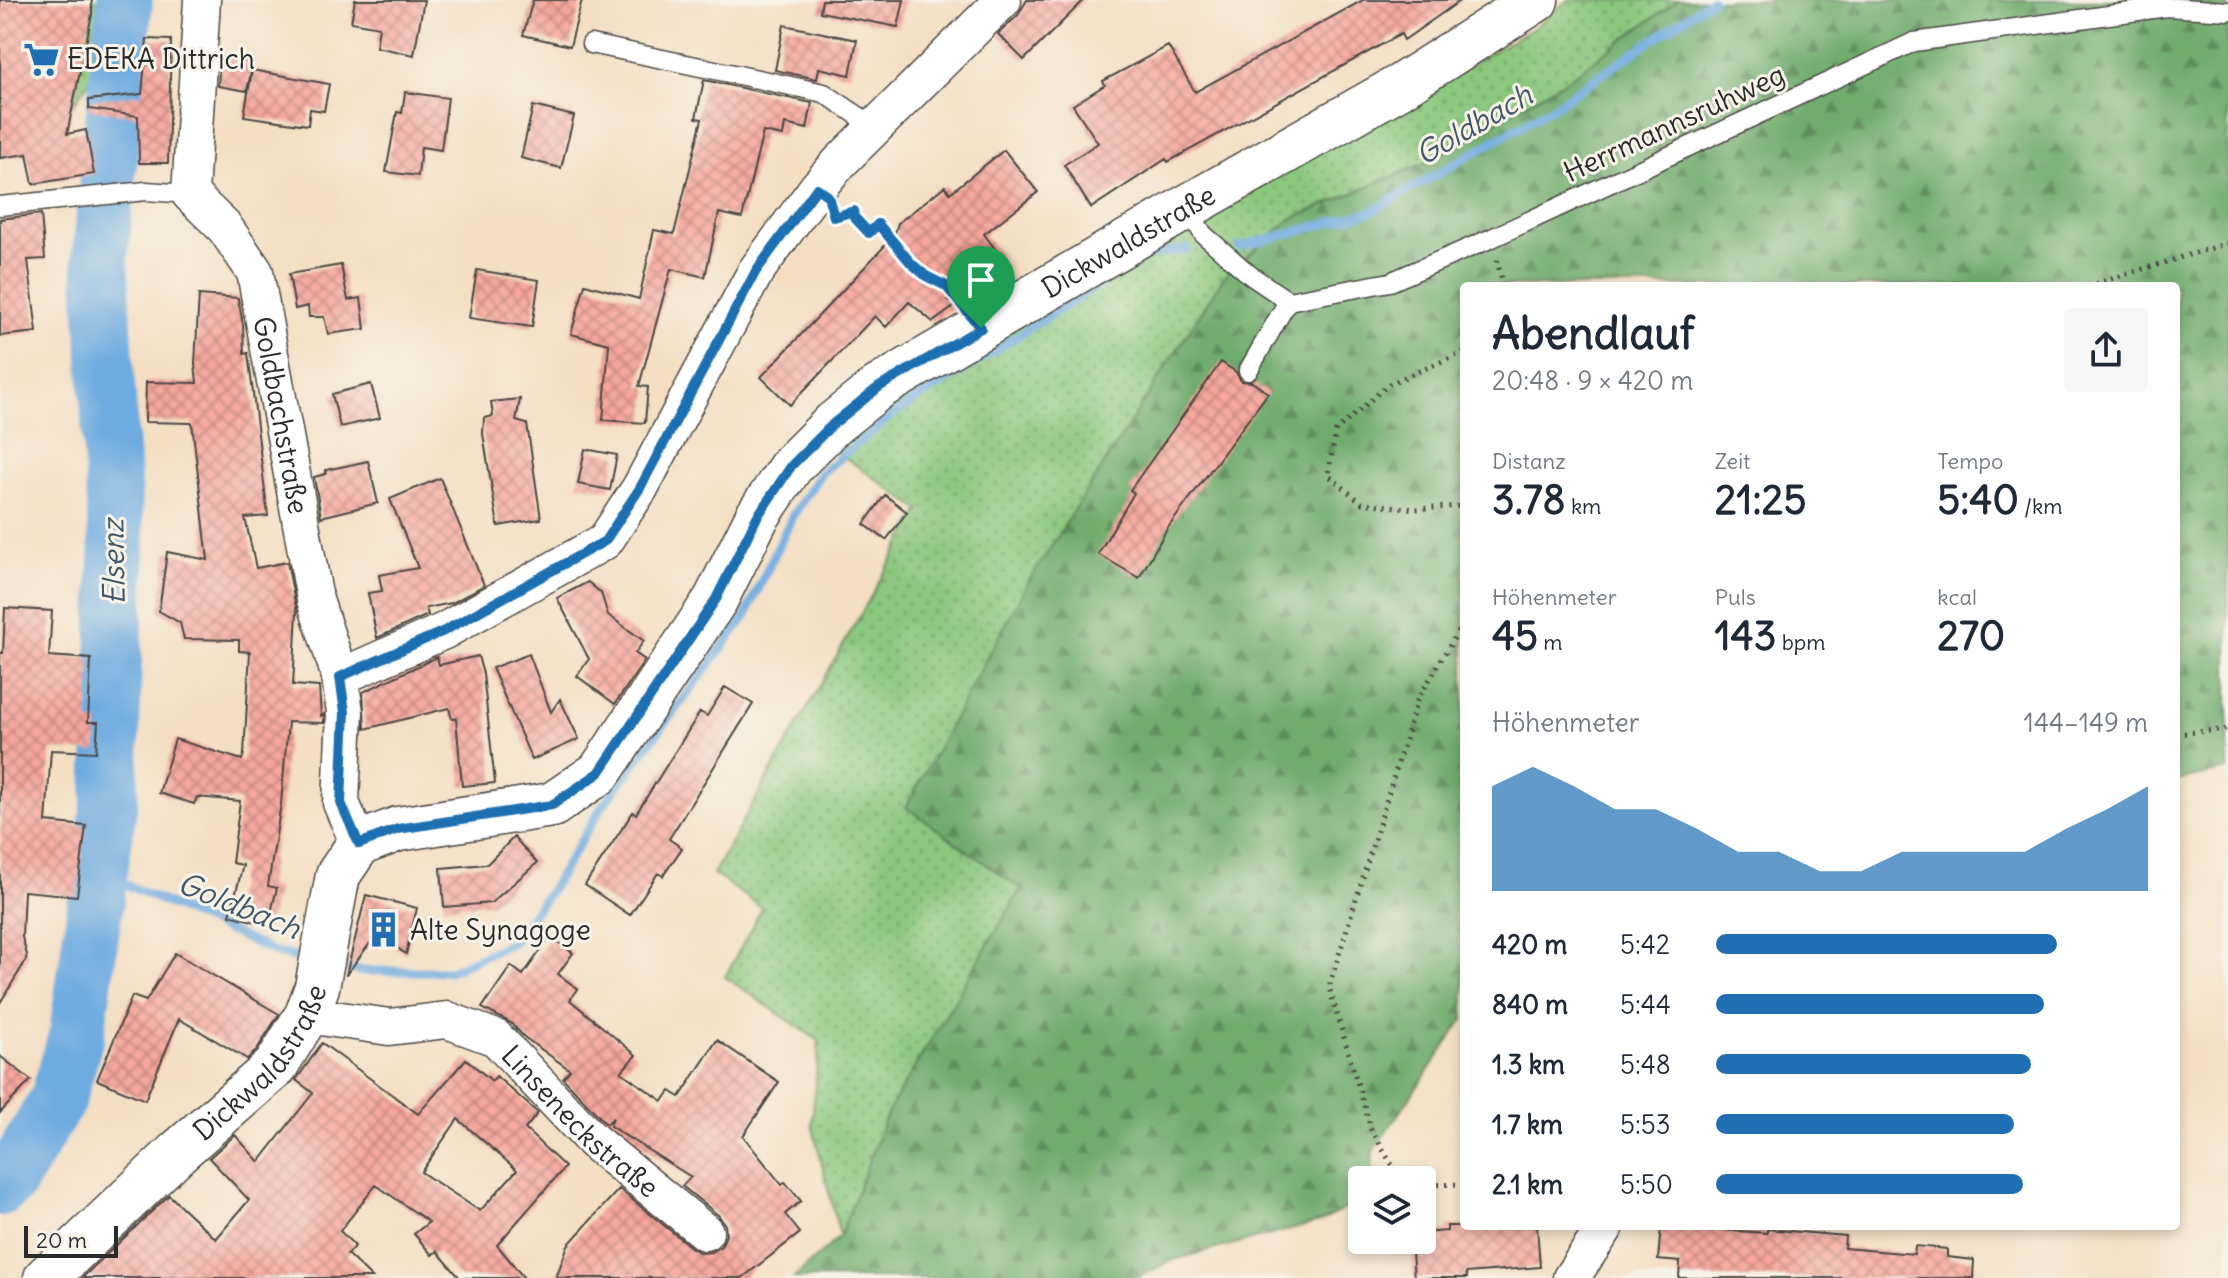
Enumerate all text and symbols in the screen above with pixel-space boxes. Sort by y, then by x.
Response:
supermarket icon: EDEKA Dittrich [22,40,60,78]
place label: EDEKA Dittrich [67,41,255,77]
street label: Herrmannsruhweg [1558,56,1790,190]
water label: Goldbach [1408,75,1539,173]
street label: Dickwaldstraße [1035,177,1222,306]
pin [947,246,1015,328]
icon: arrive [959,258,1003,302]
text: Abendlauf [1492,306,1694,361]
button: share [2064,308,2148,392]
street label: Goldbachstraße [245,314,317,517]
text: 20:48 · 9 × 420 m [1492,364,1693,397]
text: Distanz [1492,447,1566,475]
text: Zeit [1715,447,1751,475]
text: Tempo [1937,447,2003,475]
text: 3.78 [1492,475,1566,525]
text: 21:25 [1715,475,1806,525]
text: 5:40 [1937,475,2019,525]
text: km [1566,492,1601,520]
text: /km [2019,492,2063,520]
water label: Elsenz [93,516,133,605]
text: Höhenmeter [1492,583,1617,611]
text: Puls [1715,583,1756,611]
text: kcal [1937,583,1977,611]
text: 45 [1492,611,1538,661]
text: 143 [1715,611,1776,661]
text: 270 [1937,611,2005,661]
text: m [1538,628,1563,656]
text: bpm [1776,628,1826,656]
text: Höhenmeter [1492,706,1639,739]
text: 144–149 m [2024,706,2148,739]
water label: Goldbach [172,863,307,947]
building icon: Alte Synagoge [365,911,403,949]
place label: Alte Synagoge [410,912,591,948]
text: 420 m [1492,928,1567,961]
text: 5:42 [1620,928,1670,961]
street label: Dickwaldstraße [186,980,334,1148]
text: 840 m [1492,988,1568,1021]
text: 5:44 [1620,988,1671,1021]
street label: Linseneckstraße [494,1037,666,1205]
text: 1.3 km [1492,1048,1565,1081]
text: 5:48 [1620,1048,1671,1081]
text: 1.7 km [1492,1108,1563,1141]
text: 5:53 [1620,1108,1671,1141]
map controls [1348,1166,1436,1254]
button: layers [1348,1166,1436,1254]
text: 2.1 km [1492,1168,1563,1201]
text: 5:50 [1620,1168,1673,1201]
scale bar [24,1222,118,1258]
text: 20 m [36,1226,87,1254]

